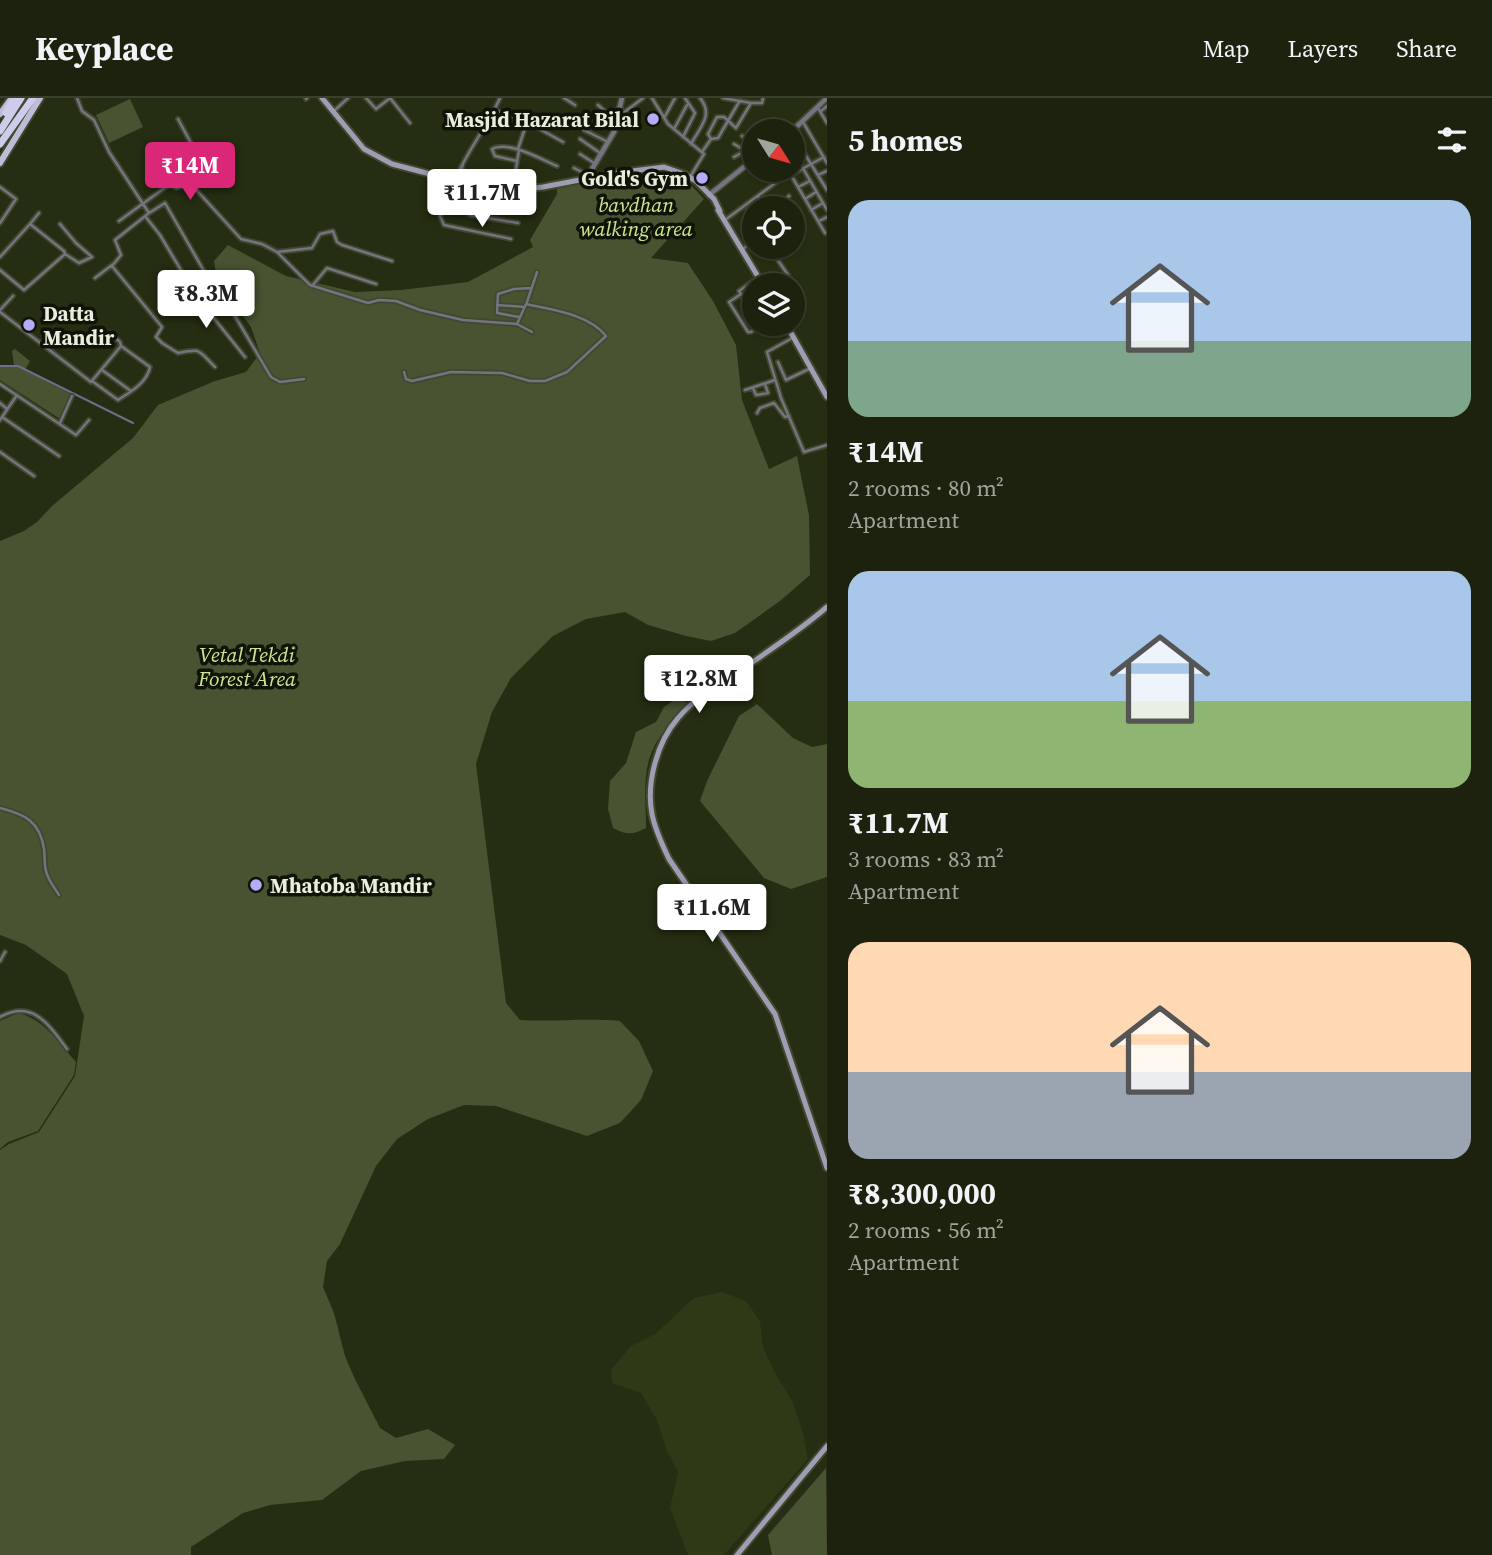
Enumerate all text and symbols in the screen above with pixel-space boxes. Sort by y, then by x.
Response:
text: Keyplace [35,26,173,71]
text: Map [1203,32,1250,65]
text: Layers [1288,32,1358,65]
text: Share [1396,32,1457,65]
place label: Masjid Hazarat Bilal [445,105,639,134]
marker: Masjid Hazarat Bilal [645,111,661,127]
north arrow [742,119,805,182]
map controls [742,119,805,336]
text: 5 homes [848,120,963,161]
icon: filters [1433,121,1471,159]
pin: ₹14M [149,142,231,202]
text: ₹14M [161,149,219,181]
place label: Gold's Gym [581,164,688,193]
pin: ₹11.7M [425,170,539,229]
marker: Gold's Gym [694,170,710,186]
text: ₹11.7M [443,176,521,208]
park label: bavdhan walking area [579,190,693,243]
button: locate [742,196,805,259]
icon: home [1097,245,1223,371]
pin: ₹8.3M [157,271,255,330]
button: layers [742,273,805,336]
text: ₹8.3M [174,277,238,309]
place label: Datta Mandir [43,299,115,352]
marker: Datta Mandir [21,317,37,333]
text: ₹14M [848,431,924,472]
text: 2 rooms · 80 m² [848,472,1004,504]
text: Apartment [848,504,959,536]
icon: home [1097,616,1223,742]
park label: Vetal Tekdi Forest Area [197,640,296,693]
pin: ₹12.8M [642,656,756,715]
text: ₹12.8M [660,662,738,694]
text: ₹11.7M [848,802,949,843]
text: 3 rooms · 83 m² [848,843,1004,875]
place label: Mhatoba Mandir [270,871,432,900]
text: Apartment [848,875,959,907]
marker: Mhatoba Mandir [248,877,264,893]
pin: ₹11.6M [655,884,769,944]
text: ₹11.6M [673,891,751,923]
icon: home [1097,987,1223,1113]
text: ₹8,300,000 [848,1173,996,1214]
text: 2 rooms · 56 m² [848,1214,1004,1246]
text: Apartment [848,1246,959,1278]

